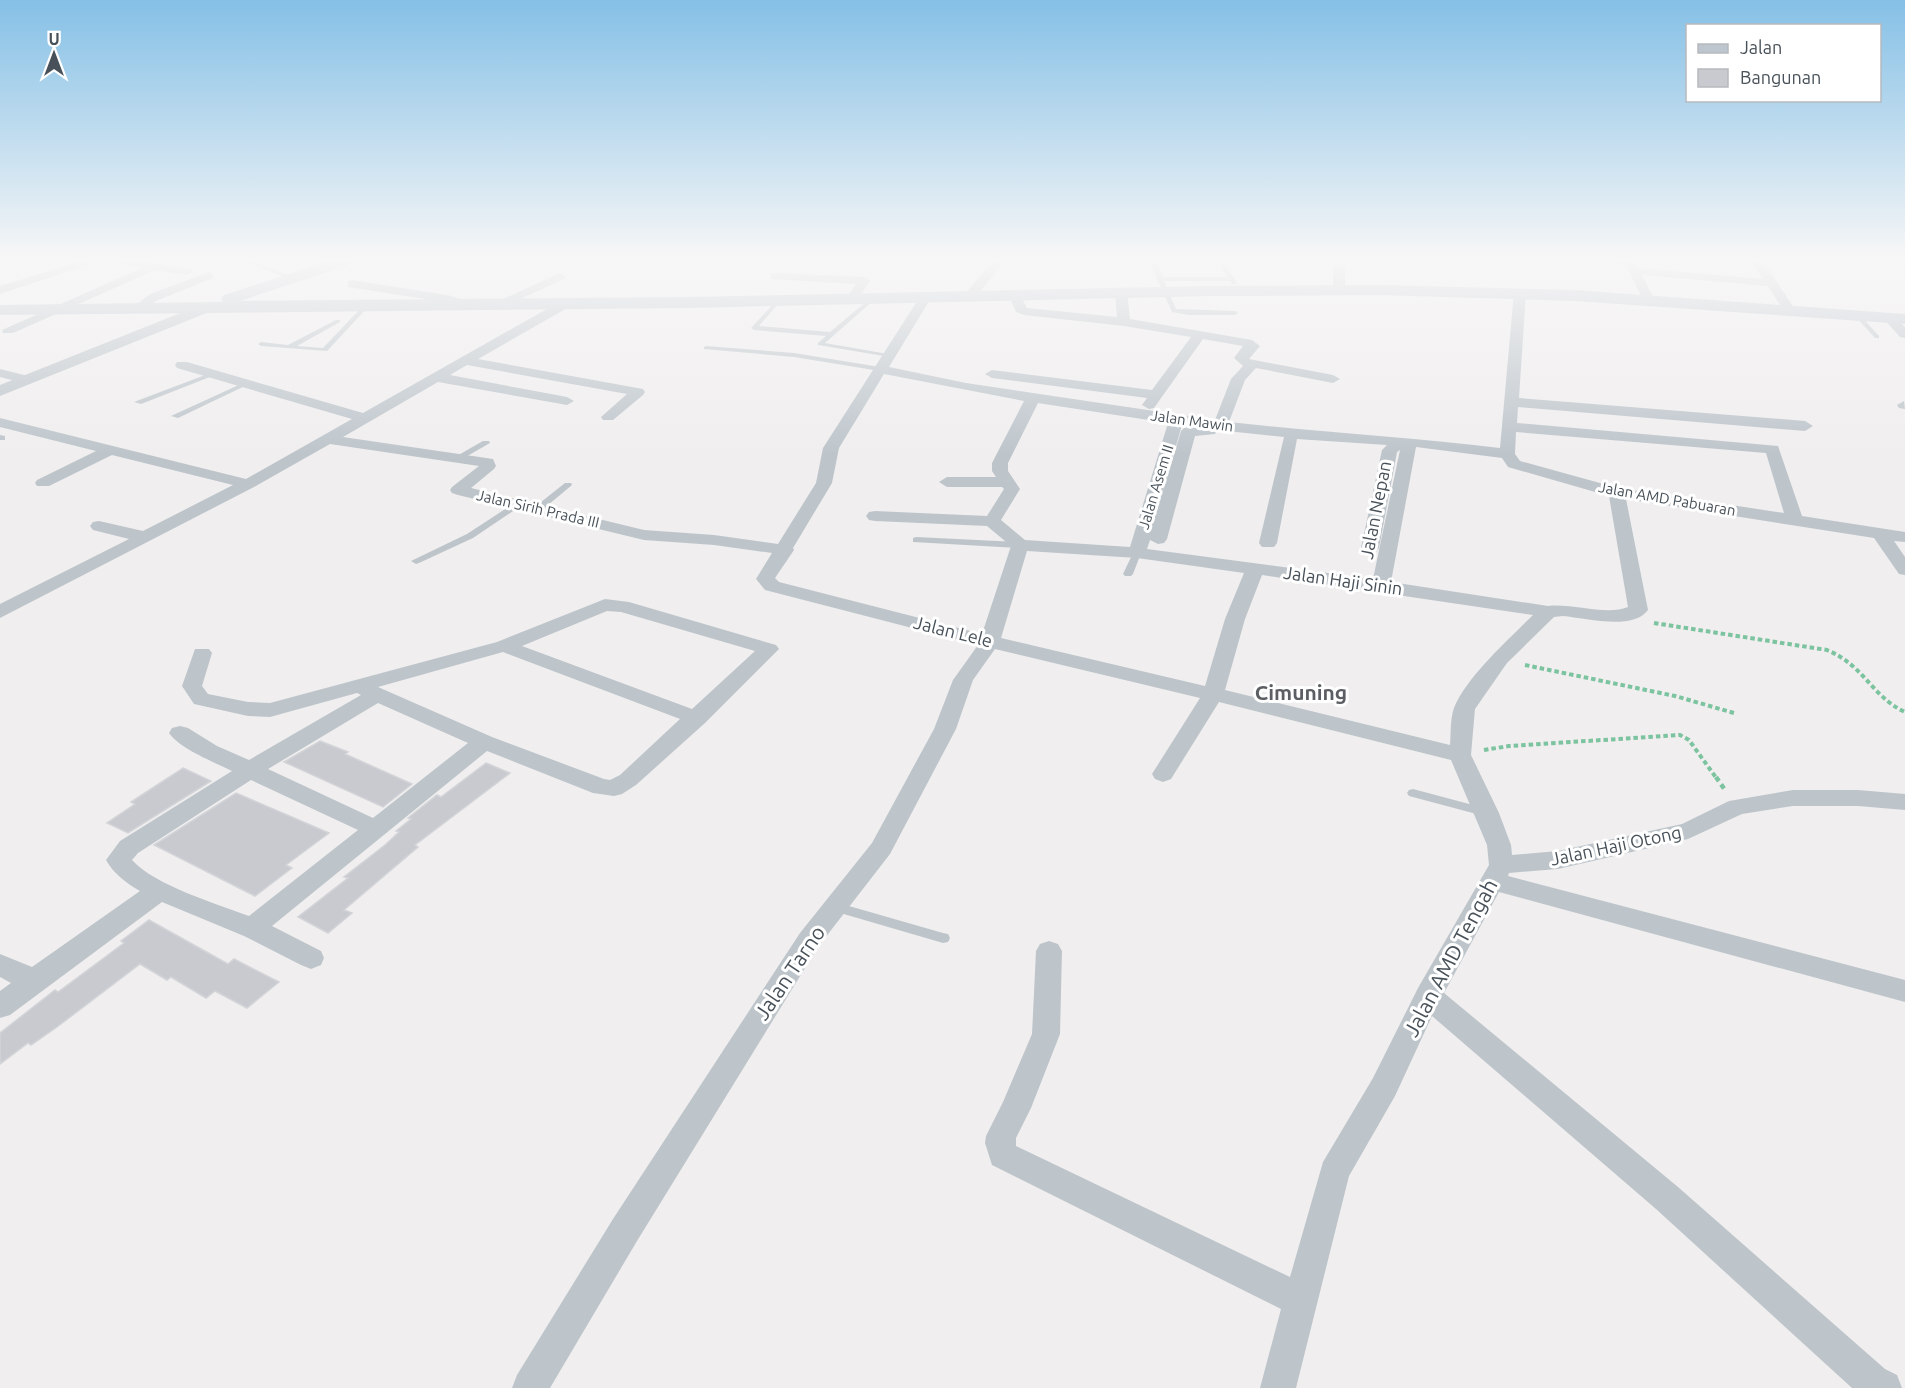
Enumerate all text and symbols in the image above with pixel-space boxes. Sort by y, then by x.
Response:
north arrow [24,24,84,84]
legend [1686,24,1881,102]
text: U [48,30,60,48]
text: Jalan [1740,37,1782,57]
text: Bangunan [1740,67,1821,87]
street label: Jalan Mawin [1150,406,1235,435]
street label: Jalan Asem II [1135,443,1176,531]
street label: Jalan Nepan [1356,459,1394,560]
street label: Jalan AMD Pabuaran [1597,478,1737,519]
street label: Jalan Sirih Prada III [475,486,601,531]
street label: Jalan Haji Sinin [1282,562,1404,598]
street label: Jalan Lele [912,612,995,650]
district label: Cimuning [1255,680,1347,704]
street label: Jalan Haji Otong [1548,821,1683,869]
street label: Jalan AMD Tengah [1398,875,1502,1040]
street label: Jalan Tarno [749,921,829,1024]

